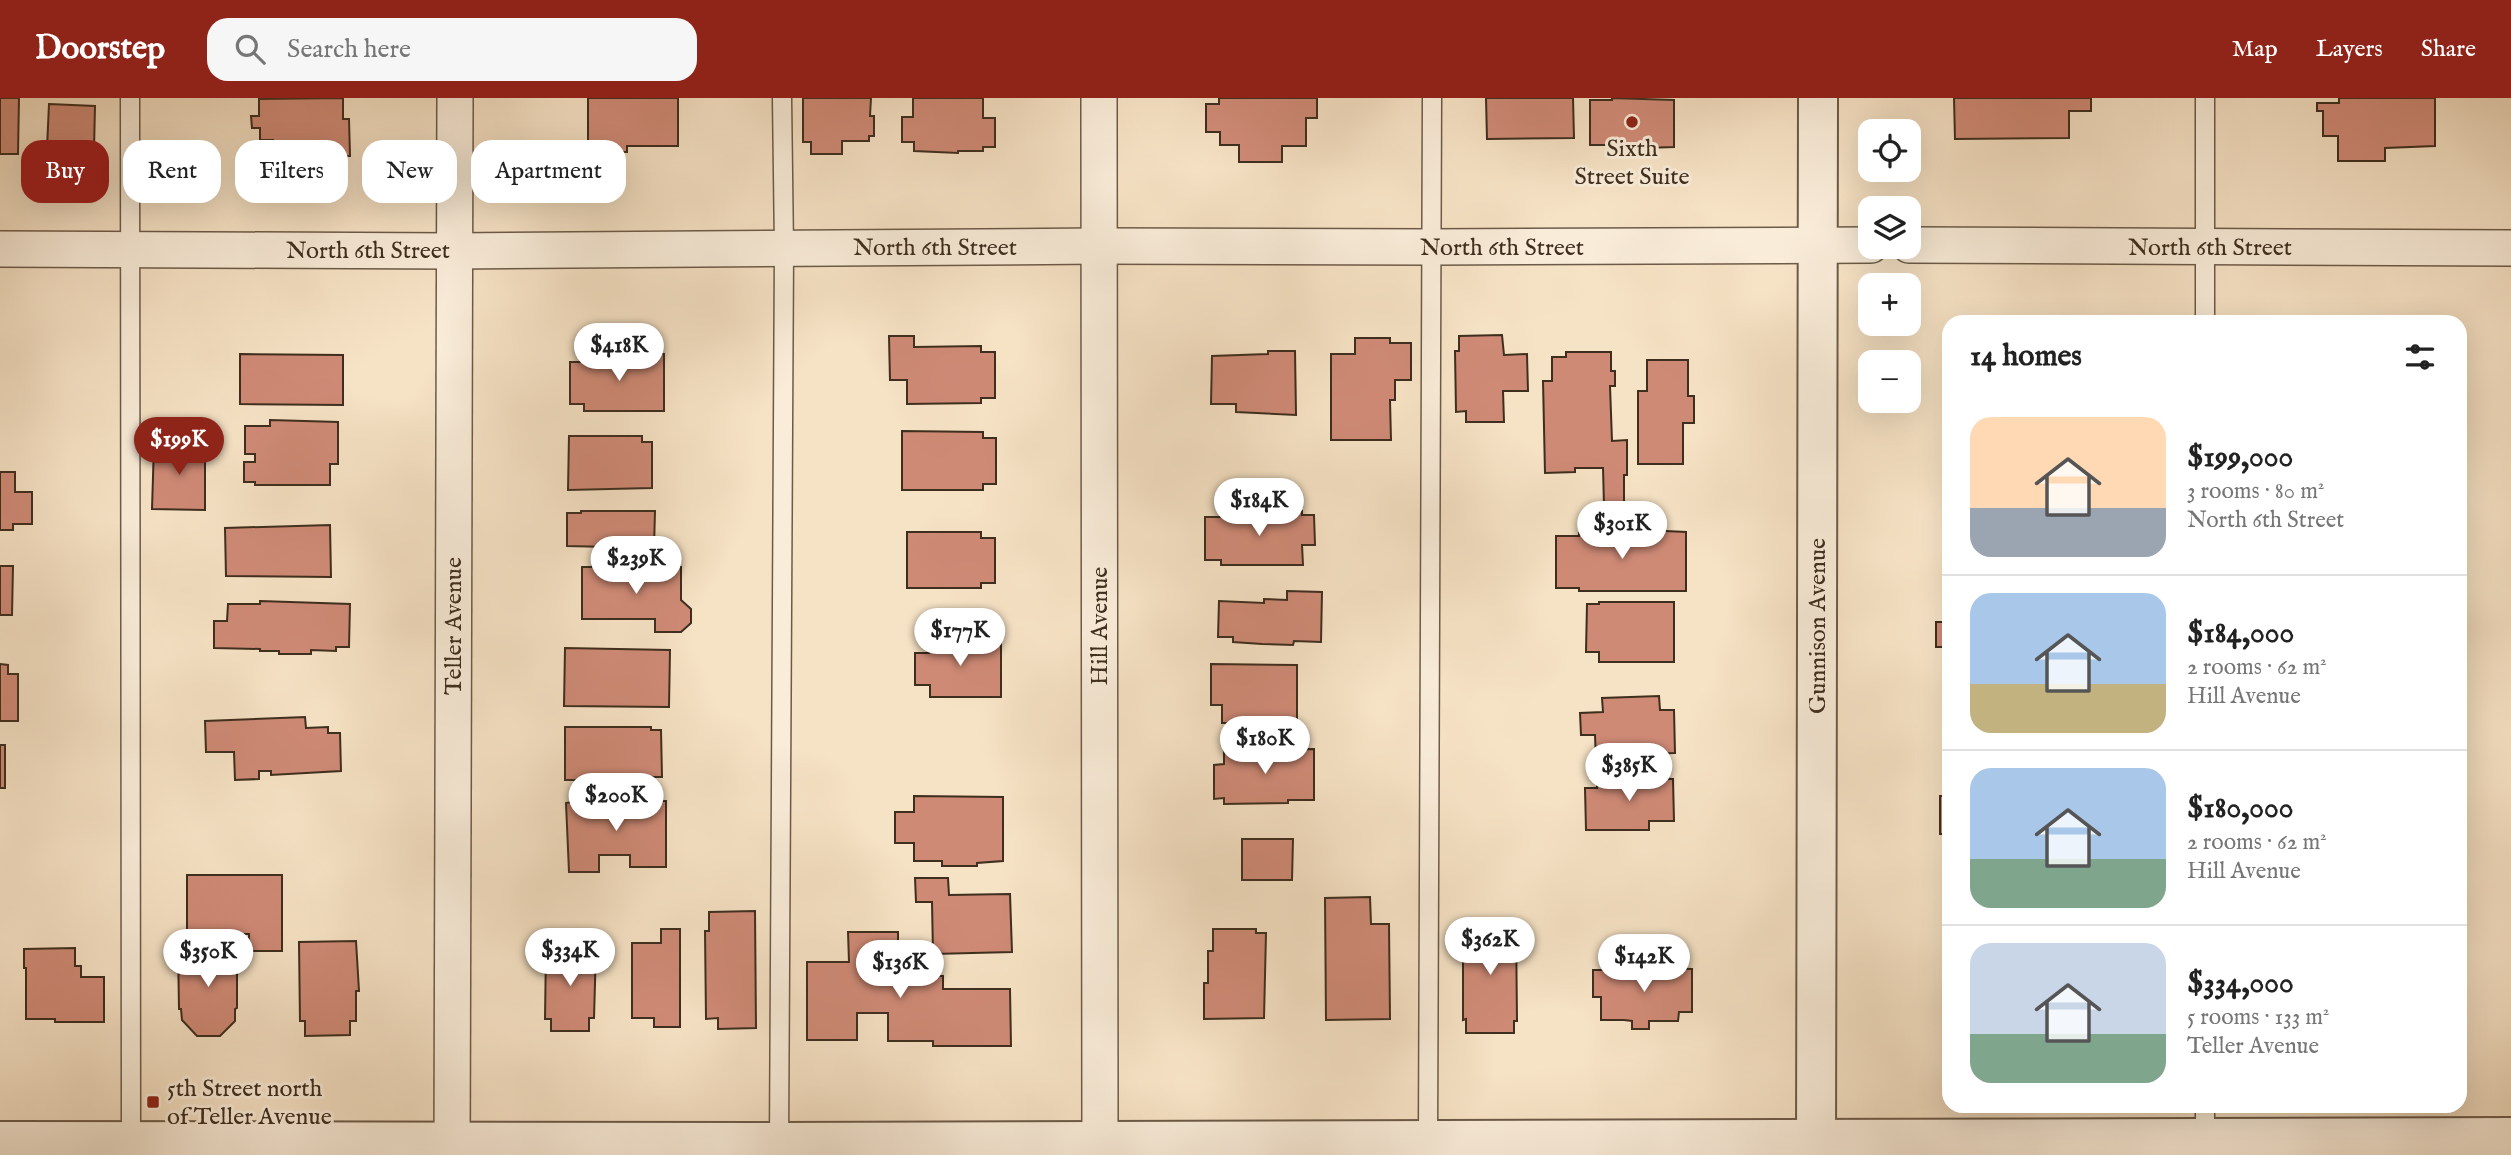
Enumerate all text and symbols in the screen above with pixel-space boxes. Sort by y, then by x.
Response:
search box [207,18,697,81]
text: Doorstep [35,28,165,70]
icon: search [231,30,269,68]
text: Search here [287,33,411,66]
text: Map [2232,34,2278,65]
text: Layers [2316,34,2383,65]
text: Share [2421,34,2476,65]
marker: Sixth Street Suite [1624,114,1640,130]
map controls [1858,119,1921,413]
button: locate [1858,119,1921,182]
place label: Sixth Street Suite [1574,134,1690,193]
chip: Buy [21,140,109,203]
chip: Rent [123,140,221,203]
chip: Filters [235,140,348,203]
chip: New [362,140,457,203]
chip: Apartment [471,140,626,203]
button: layers [1858,196,1921,259]
street label: North 6th Street [853,233,1017,264]
street label: North 6th Street [1420,233,1584,264]
street label: North 6th Street [2128,233,2292,264]
street label: North 6th Street [286,236,450,267]
button: + [1858,273,1921,336]
pin: $418K [570,324,668,383]
text: $418K [590,331,648,360]
text: 14 homes [1970,338,2082,376]
icon: filters [2401,338,2439,376]
button: − [1858,350,1921,413]
pin: $199K [130,418,228,477]
text: $199K [150,425,208,454]
text: $199,000 [2187,439,2293,477]
icon: home [2026,445,2110,529]
text: 3 rooms · 80 m² [2187,477,2324,506]
pin: $184K [1210,478,1308,538]
text: $184K [1230,486,1288,515]
pin: $301K [1573,502,1671,561]
text: North 6th Street [2187,506,2344,535]
text: $301K [1593,509,1651,538]
pin: $239K [587,536,685,596]
street label: Gunnison Avenue [1803,538,1834,714]
text: $239K [607,544,665,573]
street label: Teller Avenue [439,557,470,695]
street label: Hill Avenue [1085,567,1116,685]
pin: $177K [911,608,1009,668]
text: $184,000 [2187,615,2294,653]
text: $177K [930,616,990,645]
icon: home [2026,621,2110,705]
text: 2 rooms · 62 m² [2187,653,2327,682]
text: Hill Avenue [2187,682,2301,711]
pin: $180K [1216,716,1314,776]
text: $180K [1236,724,1294,753]
pin: $385K [1580,744,1678,803]
text: $385K [1601,751,1657,780]
pin: $200K [567,774,665,833]
text: $200K [585,781,647,810]
text: $180,000 [2187,790,2293,828]
icon: home [2026,796,2110,880]
text: 2 rooms · 62 m² [2187,828,2327,857]
text: Hill Avenue [2187,857,2301,886]
pin: $362K [1441,918,1539,977]
text: $362K [1461,925,1519,954]
pin: $334K [521,928,619,988]
pin: $350K [159,930,257,989]
pin: $142K [1595,934,1693,994]
text: $334K [541,936,599,965]
text: $350K [179,937,237,966]
pin: $136K [851,940,949,1000]
text: $142K [1614,942,1674,971]
text: $136K [872,948,928,977]
text: $334,000 [2187,965,2294,1003]
icon: home [2026,971,2110,1055]
text: 5 rooms · 133 m² [2187,1003,2330,1032]
text: Teller Avenue [2187,1032,2319,1061]
place label: 5th Street north of Teller Avenue [167,1074,332,1133]
marker: 5th Street north of Teller Avenue [145,1094,161,1110]

